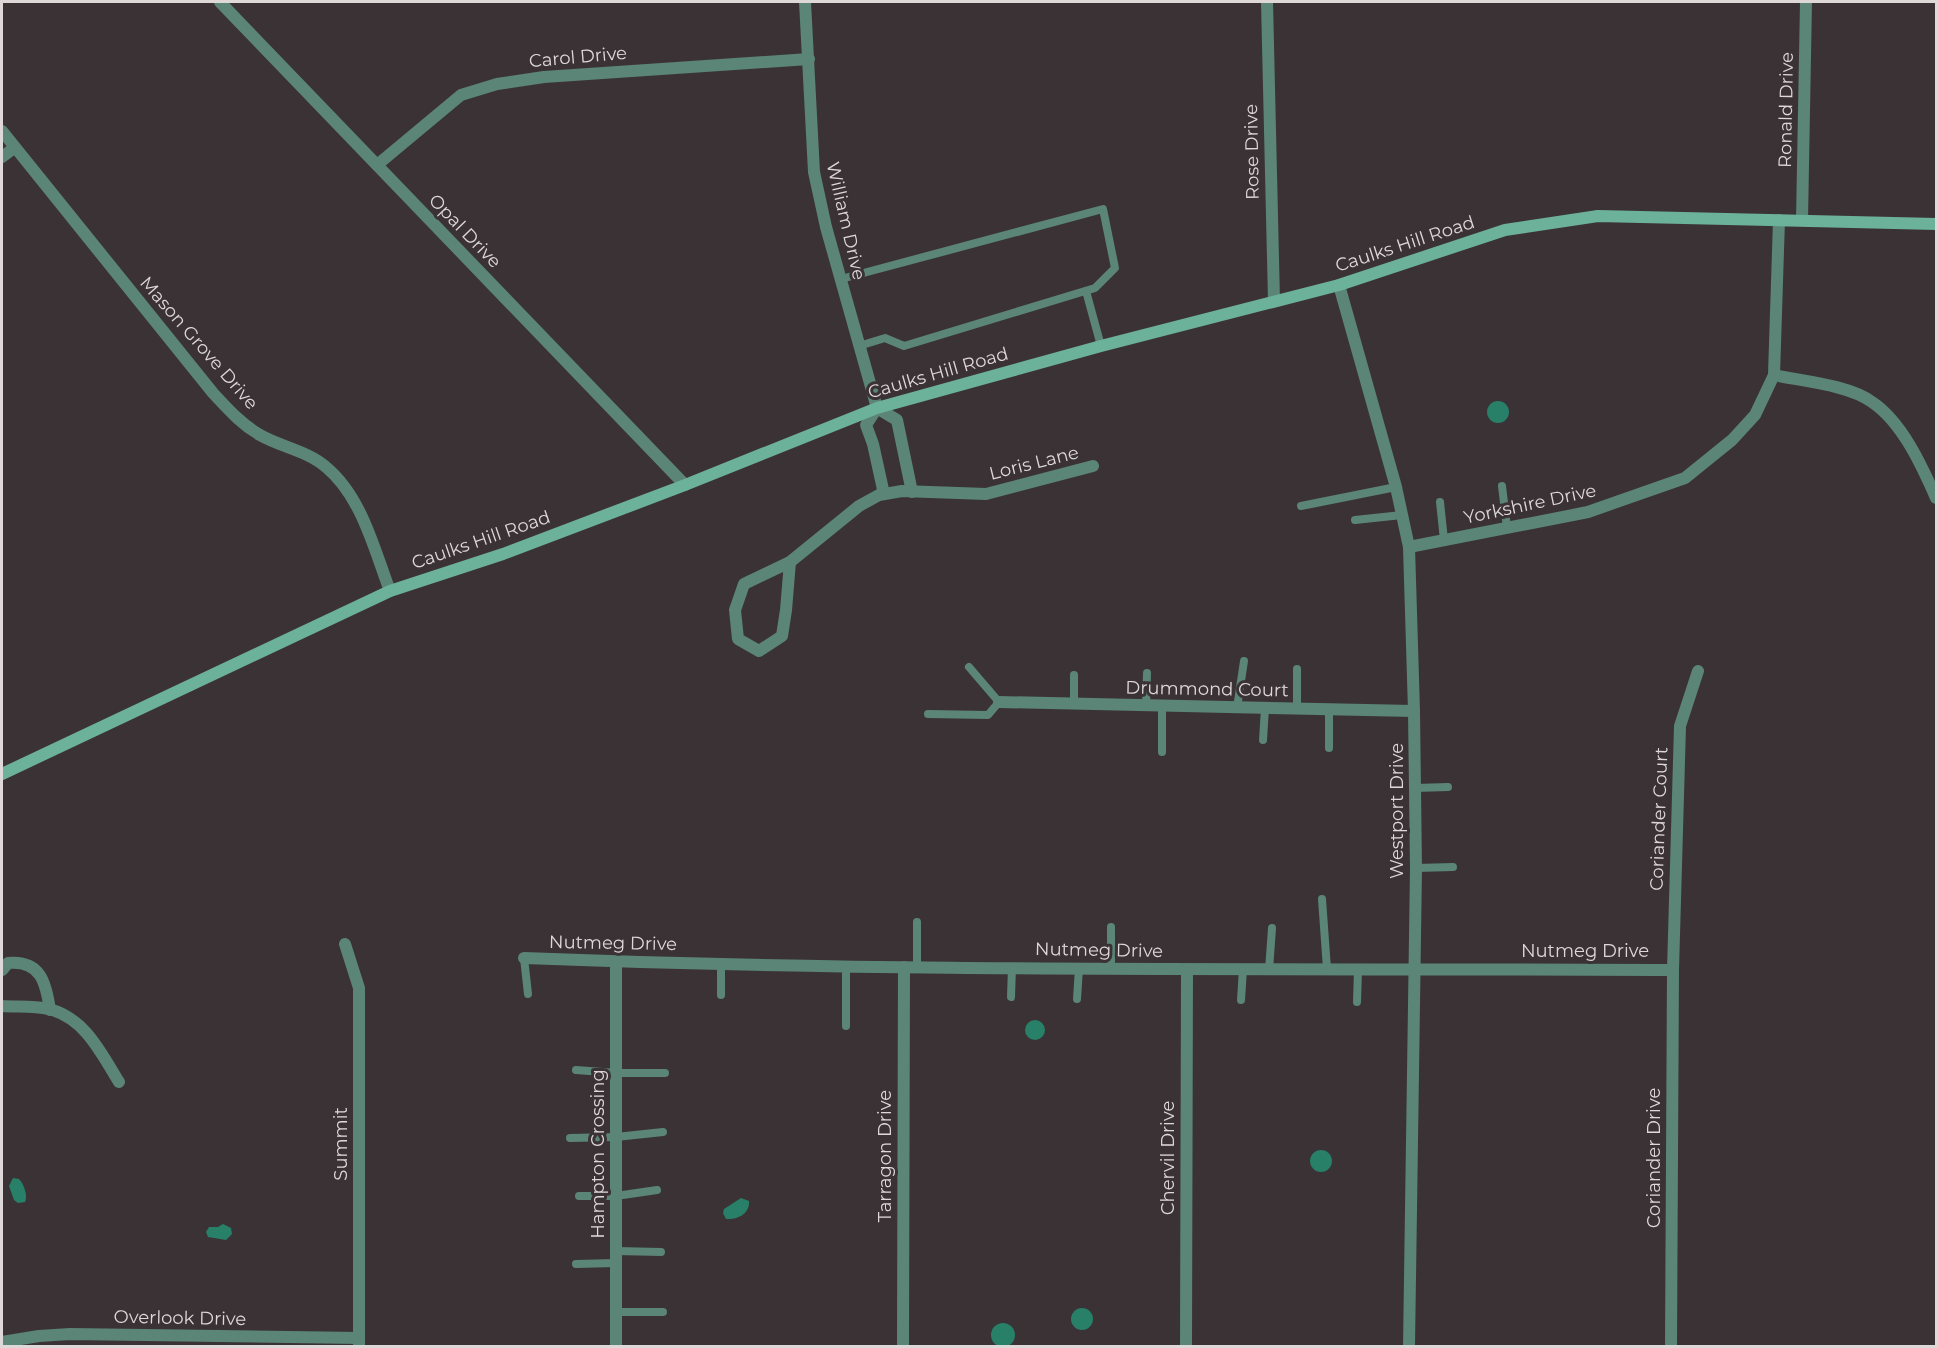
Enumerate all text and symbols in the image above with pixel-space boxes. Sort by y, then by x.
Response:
street label: Carol Drive [528,42,628,72]
street label: Ronald Drive [1774,52,1798,168]
street label: Rose Drive [1240,104,1264,200]
street label: William Drive [822,160,870,282]
street label: Opal Drive [424,189,506,273]
street label: Caulks Hill Road [1333,211,1477,277]
street label: Mason Grove Drive [135,272,263,414]
street label: Caulks Hill Road [865,342,1011,404]
street label: Loris Lane [987,441,1081,485]
street label: Yorkshire Drive [1462,479,1598,529]
street label: Caulks Hill Road [409,506,553,574]
street label: Drummond Court [1125,677,1289,701]
street label: Westport Drive [1386,743,1408,879]
street label: Coriander Court [1645,747,1673,891]
street label: Nutmeg Drive [549,931,677,955]
street label: Nutmeg Drive [1035,938,1163,962]
street label: Nutmeg Drive [1521,940,1649,962]
street label: Hampton Crossing [587,1069,609,1239]
street label: Coriander Drive [1643,1088,1665,1228]
street label: Tarragon Drive [874,1090,896,1222]
street label: Chervil Drive [1157,1101,1179,1215]
street label: Summit [330,1107,352,1181]
street label: Overlook Drive [114,1306,247,1330]

